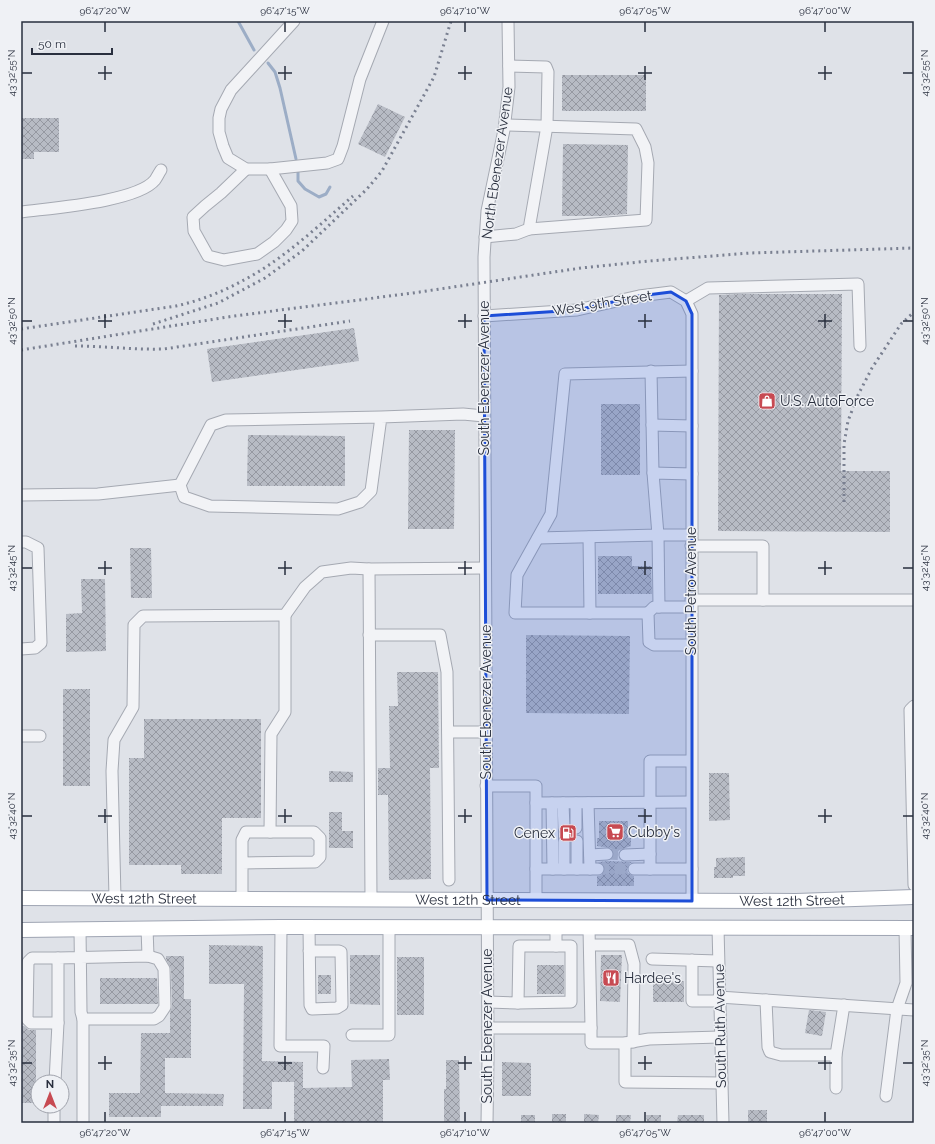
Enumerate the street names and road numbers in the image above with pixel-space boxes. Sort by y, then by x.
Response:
street label: North Ebenezer Avenue [478,86,516,240]
street label: West 9th Street [551,287,653,319]
street label: South Ebenezer Avenue [476,300,492,456]
street label: South Petro Avenue [683,527,699,655]
street label: South Ebenezer Avenue [478,624,494,780]
street label: West 12th Street [91,890,197,907]
street label: West 12th Street [739,891,845,909]
street label: West 12th Street [415,892,521,908]
street label: South Ebenezer Avenue [479,948,495,1104]
street label: South Ruth Avenue [711,964,729,1088]

